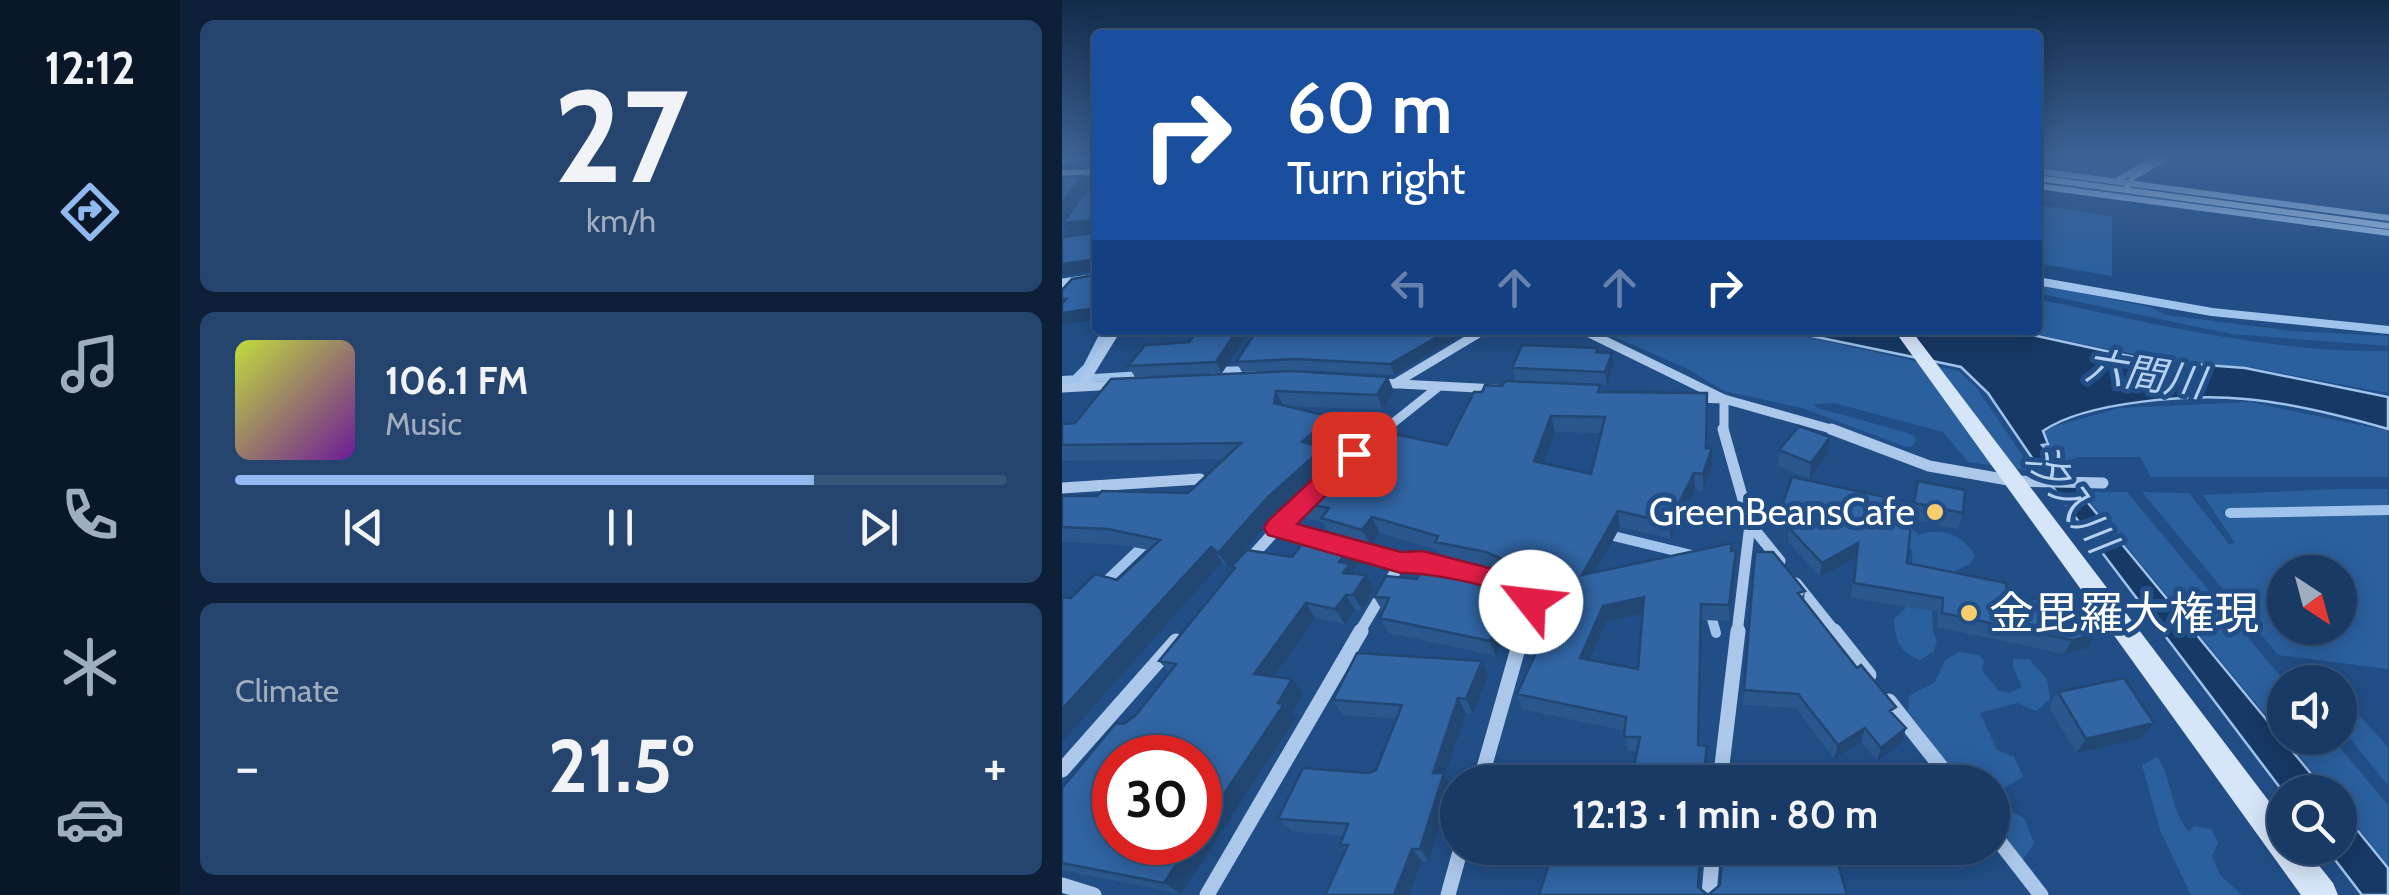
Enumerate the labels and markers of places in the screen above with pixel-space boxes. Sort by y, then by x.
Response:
pin [1312,412,1397,497]
place label: GreenBeansCafe [1649,488,1915,535]
marker: GreenBeansCafe [1924,501,1946,523]
place label: 金毘羅大権現 [1989,586,2259,640]
marker: 金毘羅大権現 [1958,602,1980,624]

